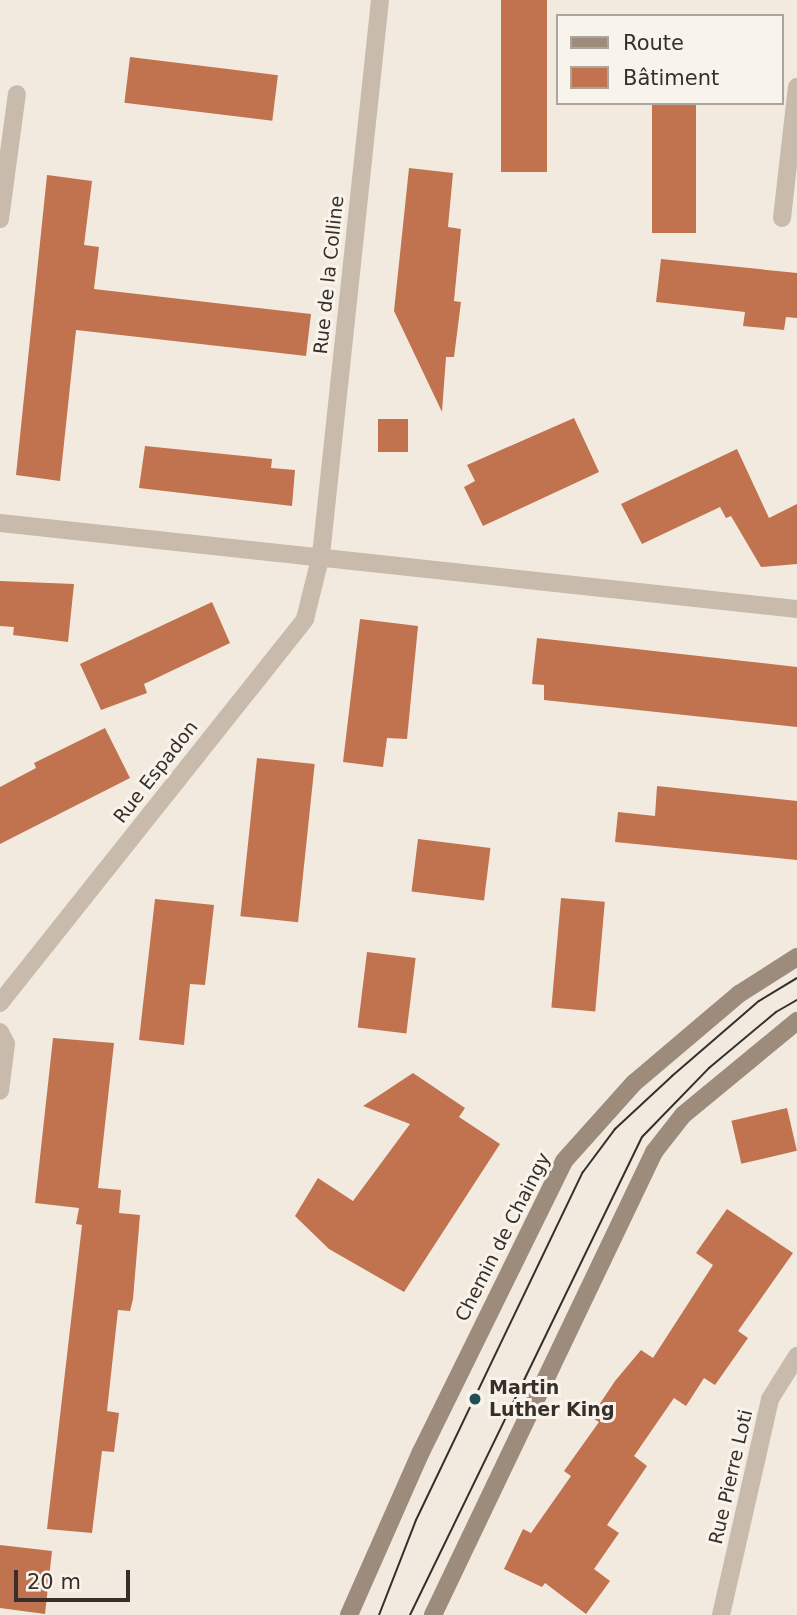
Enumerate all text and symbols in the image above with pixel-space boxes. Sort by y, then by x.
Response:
legend [556,14,783,105]
text: Route [623,31,684,55]
text: Bâtiment [623,66,719,90]
street label: Rue de la Colline [309,195,349,355]
street label: Rue Espadon [109,716,203,828]
street label: Chemin de Chaingy [451,1149,555,1325]
place label: Martin Luther King [489,1377,614,1421]
marker: Martin Luther King [467,1391,483,1407]
street label: Rue Pierre Loti [704,1408,758,1546]
scale bar [18,1556,133,1600]
text: 20 m [27,1570,81,1594]

